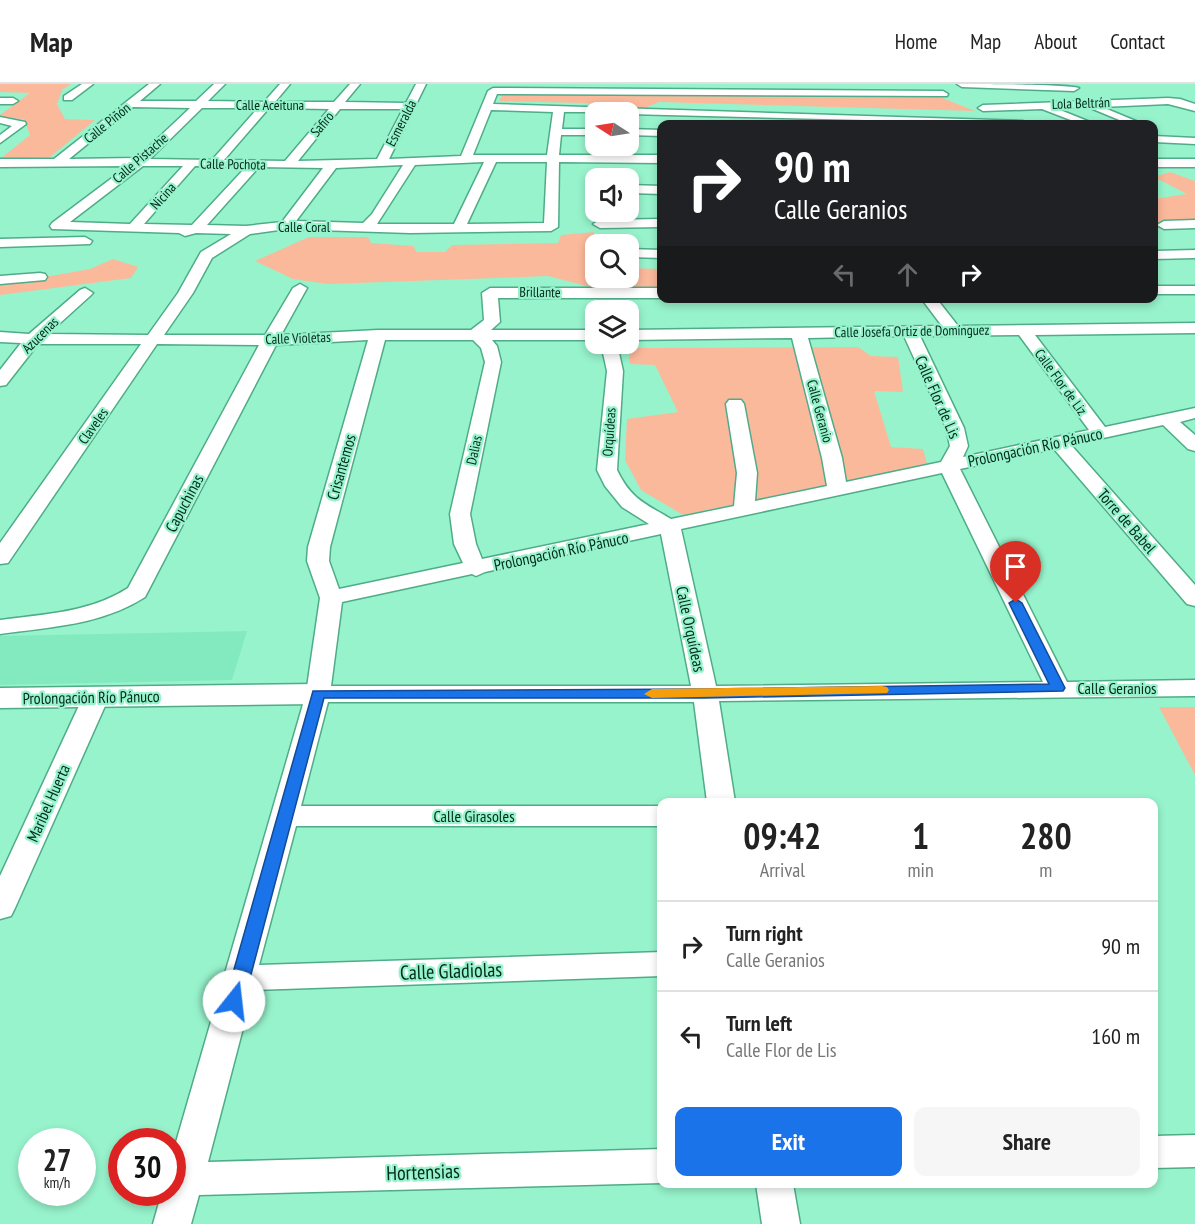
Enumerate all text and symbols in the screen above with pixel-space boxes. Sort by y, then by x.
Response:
text: Map [30,23,73,60]
text: Home [895,28,937,55]
text: Map [970,28,1001,55]
text: About [1034,28,1077,55]
text: Contact [1110,28,1165,55]
street label: Lola Beltrán [1052,93,1110,113]
street label: Calle Aceituna [236,96,304,114]
street label: Esmeralda [382,97,420,149]
street label: Calle Piñón [80,99,134,147]
north arrow [585,102,639,156]
map controls [585,102,639,354]
street label: Safiro [306,108,338,140]
street label: Calle Pistache [109,129,172,187]
text: 90 m [774,139,851,194]
icon: right [675,144,753,222]
street label: Calle Pochota [200,154,266,174]
button: sound [585,168,639,222]
street label: Nicina [146,179,180,213]
text: Calle Geranios [774,192,907,226]
street label: Calle Coral [278,218,331,236]
button: search [585,234,639,288]
icon: left [828,258,861,291]
icon: ahead [891,258,924,291]
icon: right [954,258,987,291]
street label: Brillante [519,283,561,301]
button: layers [585,300,639,354]
street label: Azucenas [18,313,62,357]
street label: Calle Josefa Ortiz de Domínguez [834,321,990,341]
street label: Calle Violetas [265,328,331,348]
street label: Calle Flor de Liz [1031,345,1091,419]
street label: Calle Flor de Lis [911,353,965,441]
street label: Calle Geranio [803,378,837,444]
street label: Claveles [74,404,112,448]
street label: Orquídeas [598,407,620,457]
street label: Prolongación Río Pánuco [966,423,1104,471]
street label: Crisantemos [322,432,360,502]
street label: Dalias [462,433,486,466]
street label: Capuchinas [161,471,207,535]
street label: Torre de Babel [1093,484,1161,558]
street label: Prolongación Río Pánuco [492,527,630,575]
pin [990,541,1041,603]
icon: arrive [999,550,1032,583]
street label: Calle Orquídeas [672,584,710,674]
street label: Calle Geranios [1077,678,1157,698]
street label: Prolongación Río Pánuco [22,686,160,708]
street label: Maribel Huerta [22,761,74,845]
street label: Calle Girasoles [433,806,515,826]
text: 09:42 [743,812,821,859]
text: 1 [912,812,929,859]
text: 280 [1020,812,1072,859]
text: Arrival [760,857,805,883]
text: min [908,857,934,883]
text: m [1039,857,1052,883]
text: Turn right [726,919,803,947]
icon: right [675,930,708,963]
text: 90 m [1101,932,1140,960]
text: Calle Geranios [726,947,825,973]
street label: Calle Gladiolas [399,956,503,986]
position arrow [202,969,266,1033]
text: Turn left [726,1009,792,1037]
icon: left [675,1020,708,1053]
text: 160 m [1091,1022,1140,1050]
text: Calle Flor de Lis [726,1037,837,1063]
button: Exit [675,1107,902,1176]
button: Share [914,1107,1140,1176]
speed limit sign: 30 [108,1128,186,1206]
text: 27 [43,1140,71,1179]
street label: Hortensias [386,1158,460,1186]
text: km/h [44,1173,70,1192]

